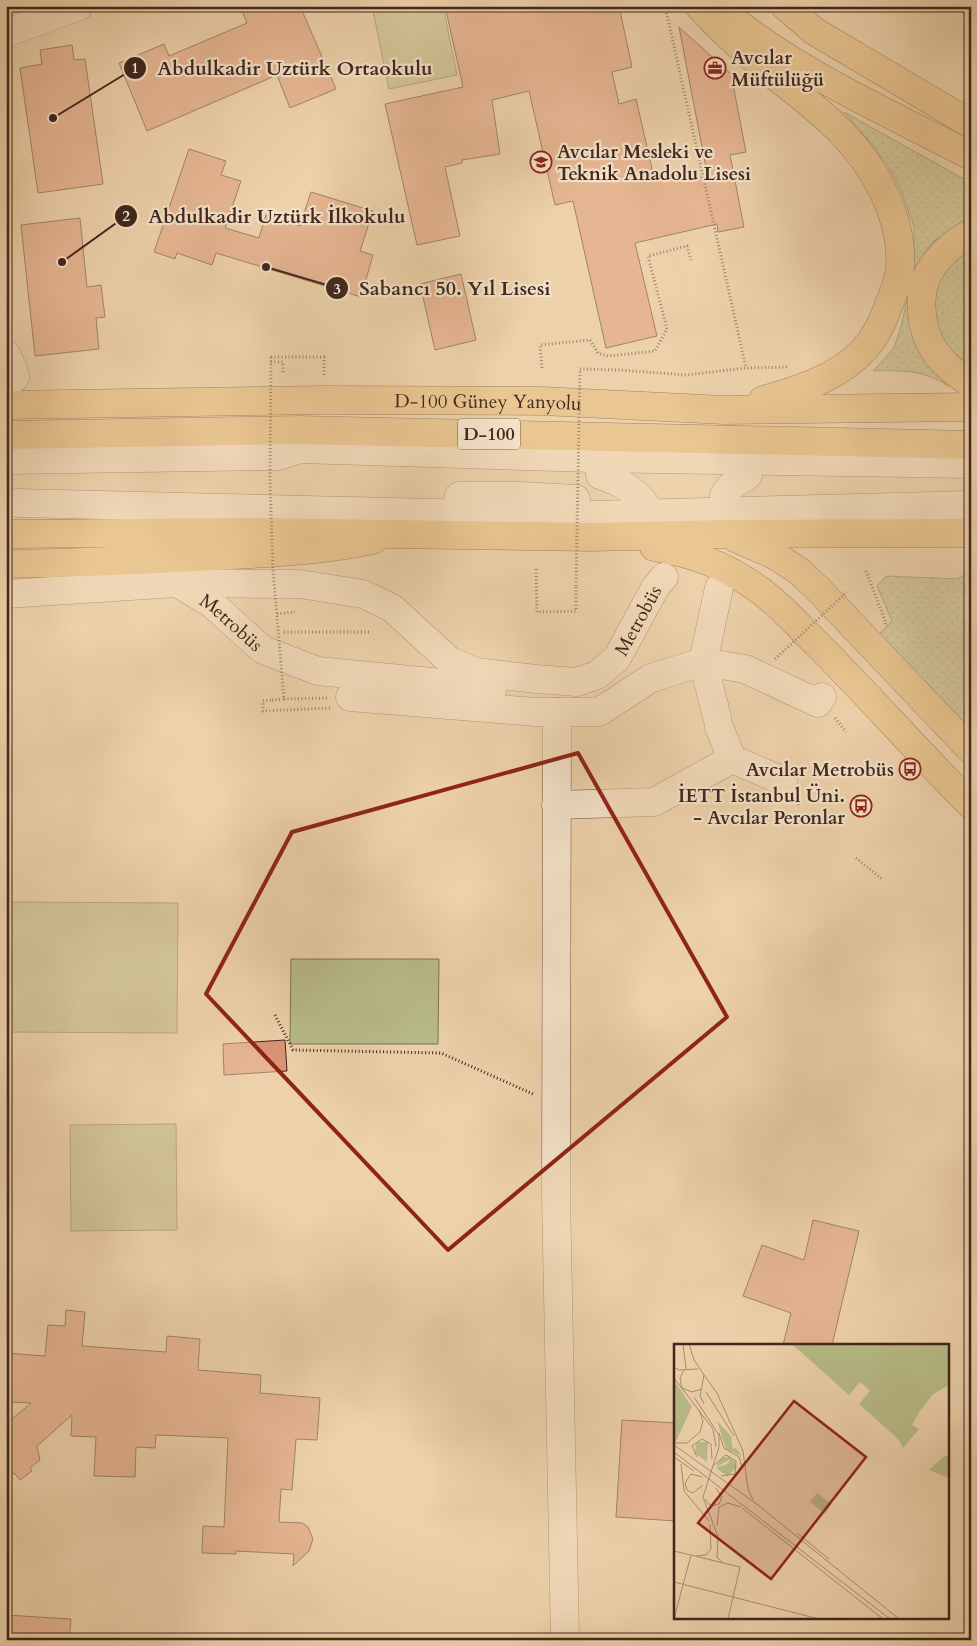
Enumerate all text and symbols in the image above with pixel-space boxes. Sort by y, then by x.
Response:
place label: Avcılar Müftülüğü [731,45,824,93]
callout: Abdulkadir Uztürk Ortaokulu [122,50,443,85]
text: Abdulkadir Uztürk Ortaokulu [157,55,433,82]
office icon: Avcılar Müftülüğü [703,56,727,80]
text: 1 [131,58,139,78]
place label: Avcılar Mesleki ve Teknik Anadolu Lisesi [557,139,751,187]
school or university icon: Avcılar Mesleki ve Teknik Anadolu Lisesi [529,150,553,174]
callout: Abdulkadir Uztürk İlkokulu [113,199,416,234]
text: Abdulkadir Uztürk İlkokulu [148,203,406,230]
text: 2 [122,206,130,226]
callout: Sabancı 50. Yıl Lisesi [324,271,561,306]
text: Sabancı 50. Yıl Lisesi [359,275,551,302]
text: 3 [333,279,341,299]
street label: D-100 Güney Yanyolu [394,388,582,417]
road number: D-100 [458,418,520,449]
street label: Metrobüs [609,581,668,661]
street label: Metrobüs [195,588,268,658]
place label: Avcılar Metrobüs [746,757,894,783]
bus stop icon: Avcılar Metrobüs [898,757,922,781]
place label: İETT İstanbul Üni. - Avcılar Peronlar [678,783,845,831]
bus stop icon: İETT İstanbul Üni. - Avcılar Peronlar [849,794,873,818]
inset map [674,1344,950,1618]

